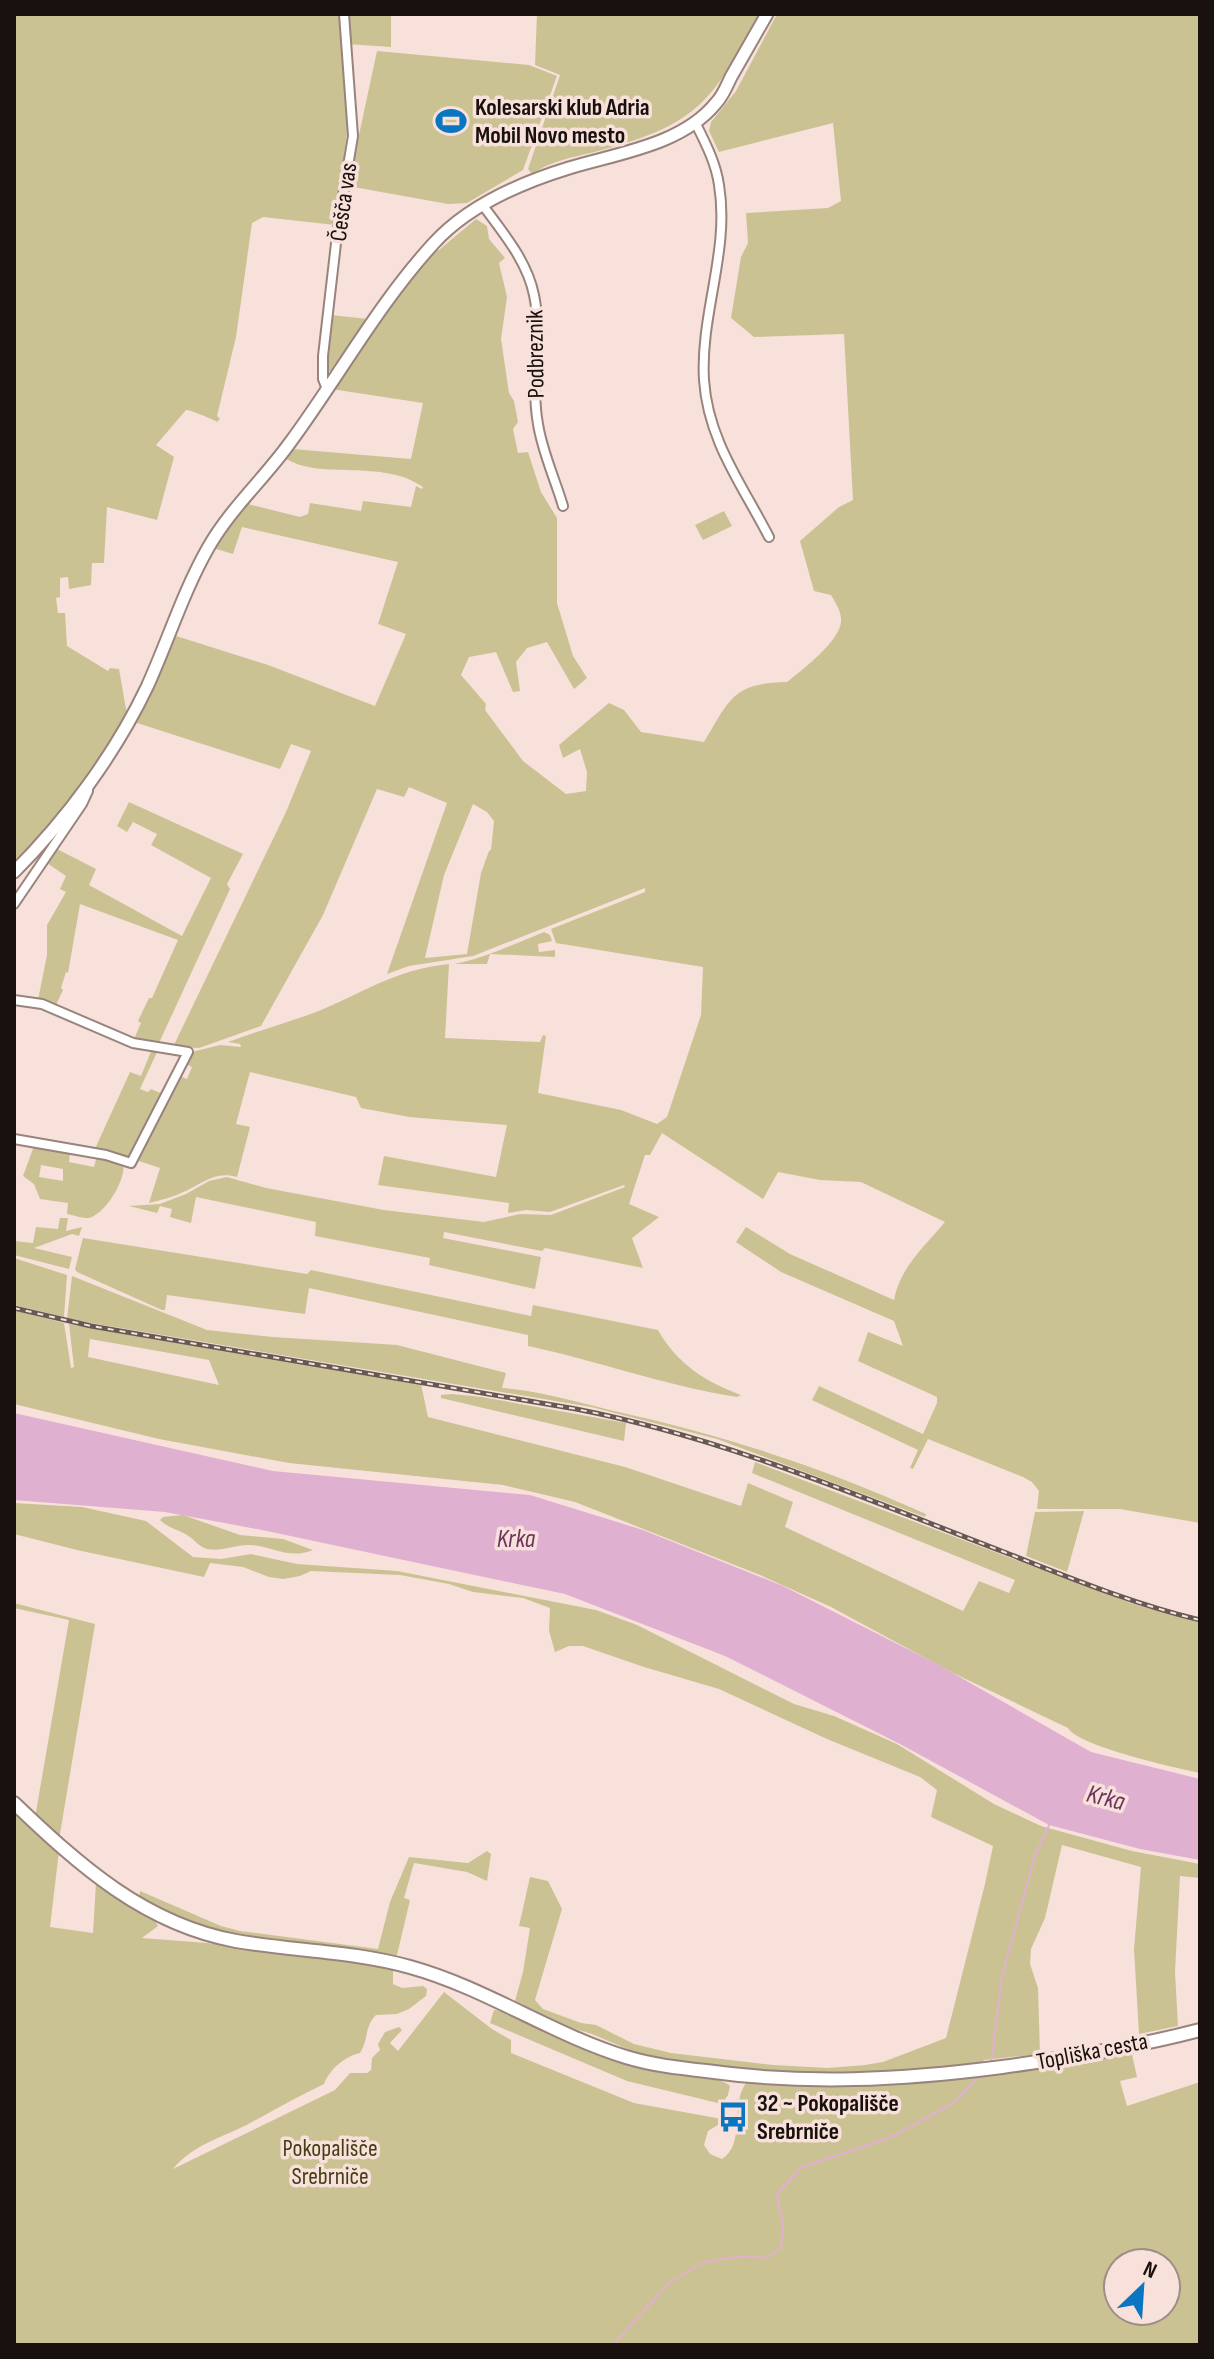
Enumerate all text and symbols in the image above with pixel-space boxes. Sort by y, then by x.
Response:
place label: Kolesarski klub Adria Mobil Novo mesto [475,93,650,150]
sports icon: Kolesarski klub Adria Mobil Novo mesto [434,104,468,138]
street label: Češča vas [324,161,363,243]
street label: Podbreznik [520,309,551,399]
water label: Krka [497,1524,536,1555]
water label: Krka [1083,1779,1129,1818]
street label: Topliška cesta [1034,2027,1150,2076]
place label: 32 ~ Pokopališče Srebrniče [757,2089,899,2146]
bus stop icon: 32 ~ Pokopališče Srebrniče [716,2100,750,2134]
park label: Pokopališče Srebrniče [282,2134,378,2191]
north arrow [1102,2247,1182,2327]
text: N [1139,2256,1161,2285]

